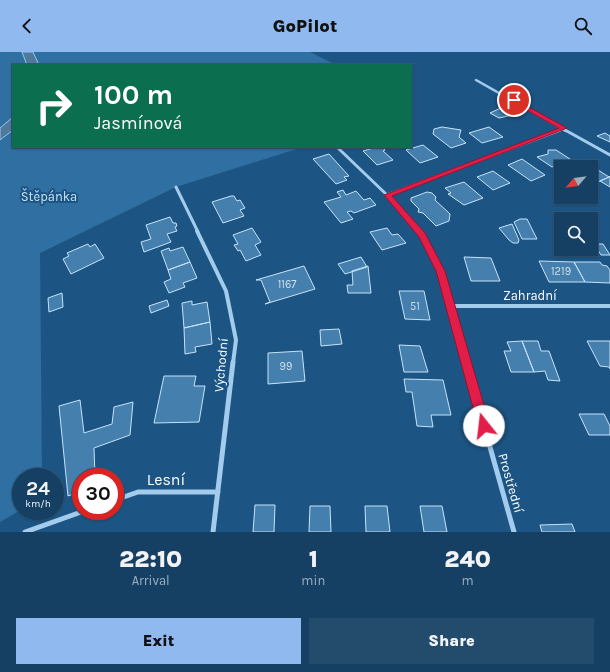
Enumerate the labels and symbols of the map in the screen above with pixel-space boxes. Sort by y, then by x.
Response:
pin [497,83,531,117]
north arrow [554,160,598,204]
park label: Štěpánka [21,188,77,204]
house number: 1219 [551,265,571,278]
house number: 1167 [278,278,296,291]
street label: Zahradní [503,288,557,303]
house number: 51 [410,300,420,313]
street label: Východní [211,337,231,393]
house number: 99 [280,360,292,373]
position arrow [463,405,505,447]
street label: Prostřední [495,451,527,515]
speed limit sign: 30 [72,468,124,520]
street label: Lesní [147,470,185,489]

